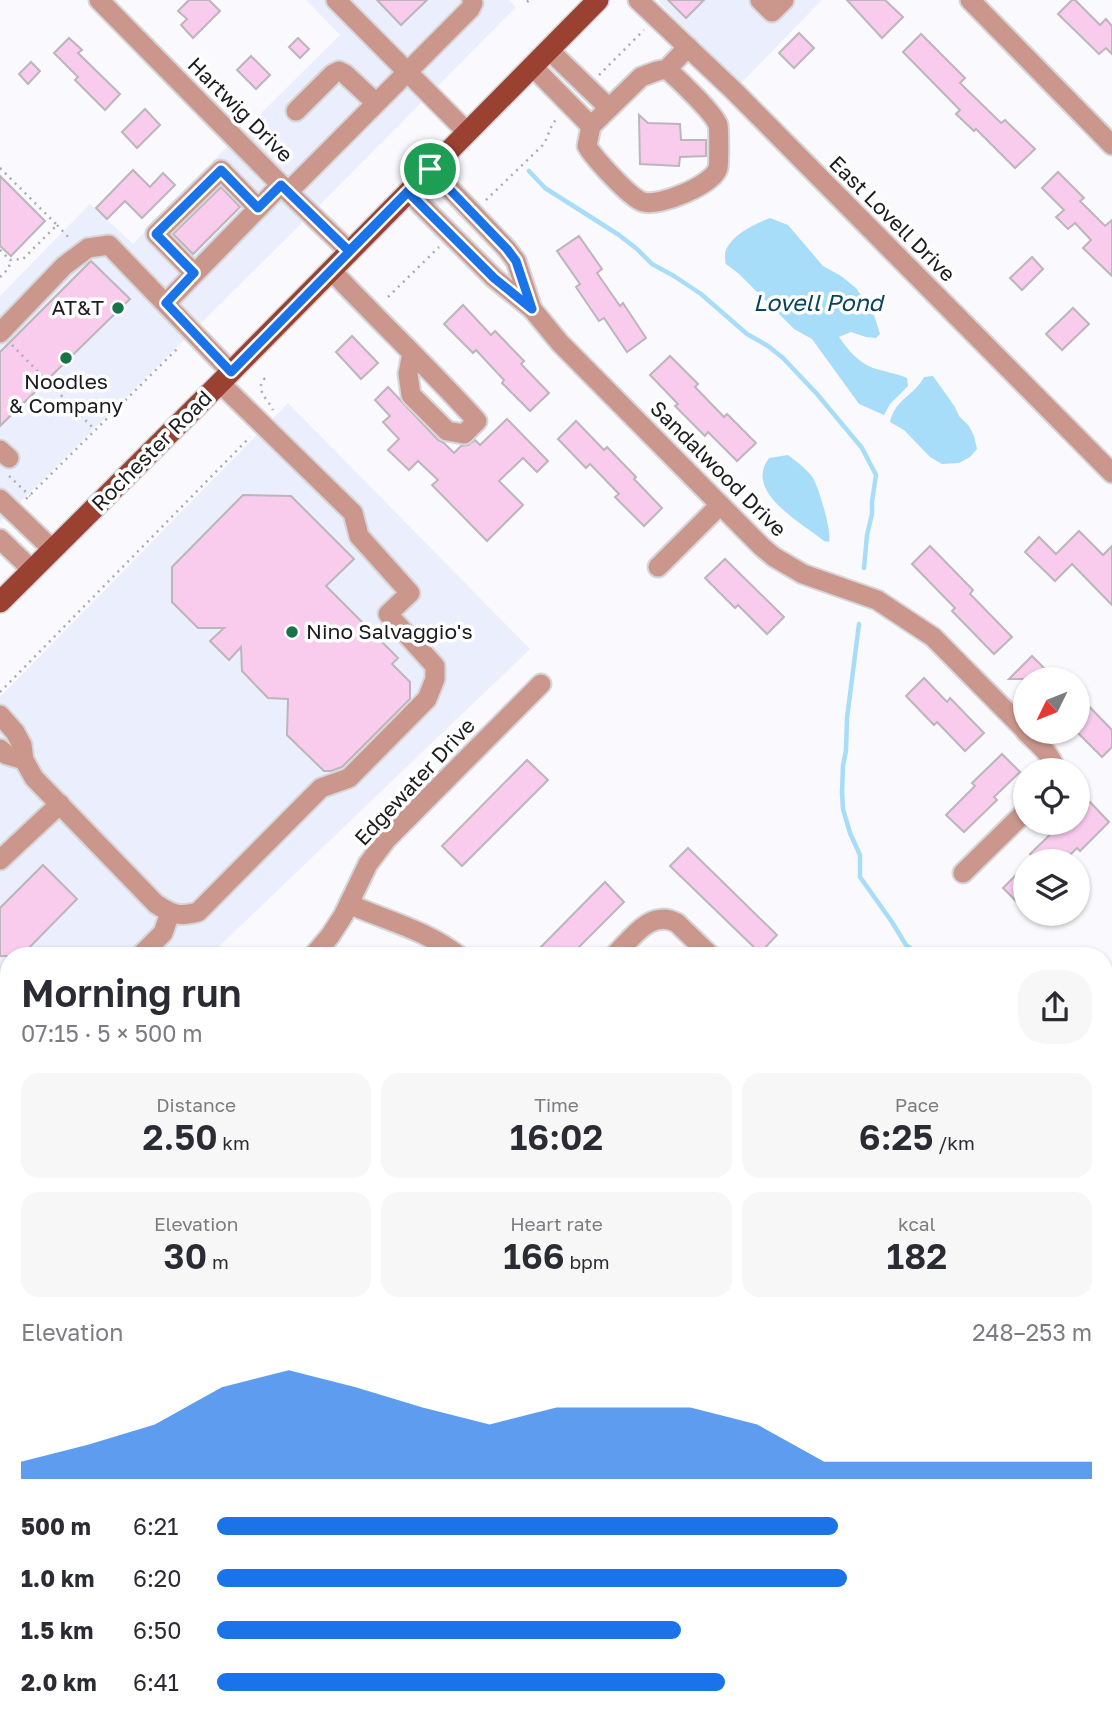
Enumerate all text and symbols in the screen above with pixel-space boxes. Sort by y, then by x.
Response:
street label: Hartwig Drive [183,51,299,167]
pin [400,139,460,199]
icon: arrive [411,150,449,188]
street label: East Lovell Drive [824,150,961,287]
water label: Lovell Pond [753,288,886,316]
place label: AT&T [52,294,104,320]
marker: AT&T [110,300,126,316]
marker: Noodles & Company [58,350,74,366]
place label: Noodles & Company [9,368,123,418]
street label: Rochester Road [86,385,217,516]
street label: Sandalwood Drive [645,395,792,542]
place label: Nino Salvaggio's [306,618,473,644]
marker: Nino Salvaggio's [284,624,300,640]
north arrow [1013,667,1090,744]
map controls [1013,667,1090,926]
street label: Edgewater Drive [349,712,480,850]
button: locate [1013,758,1090,835]
button: layers [1013,849,1090,926]
text: Morning run [21,970,242,1015]
button: share [1018,970,1092,1044]
text: 07:15 · 5 × 500 m [21,1019,203,1047]
text: Distance [156,1093,236,1116]
text: Time [534,1093,579,1116]
text: Pace [895,1093,939,1116]
text: 2.50 [142,1116,218,1158]
text: 16:02 [510,1116,603,1158]
text: 6:25 [859,1116,933,1158]
text: km [218,1131,250,1154]
text: /km [933,1131,975,1154]
text: Elevation [154,1212,238,1235]
text: Heart rate [510,1212,603,1235]
text: kcal [898,1212,936,1235]
text: 30 [164,1235,207,1277]
text: 166 [503,1235,565,1277]
text: 182 [887,1235,947,1277]
text: m [207,1250,229,1273]
text: bpm [565,1250,610,1273]
text: Elevation [21,1318,123,1346]
text: 248–253 m [972,1318,1092,1346]
text: 500 m [21,1512,91,1540]
text: 6:21 [133,1512,178,1540]
text: 1.0 km [21,1564,94,1592]
text: 6:20 [133,1564,181,1592]
text: 1.5 km [21,1616,93,1644]
text: 6:50 [133,1616,181,1644]
text: 2.0 km [21,1668,97,1696]
text: 6:41 [133,1668,179,1696]

